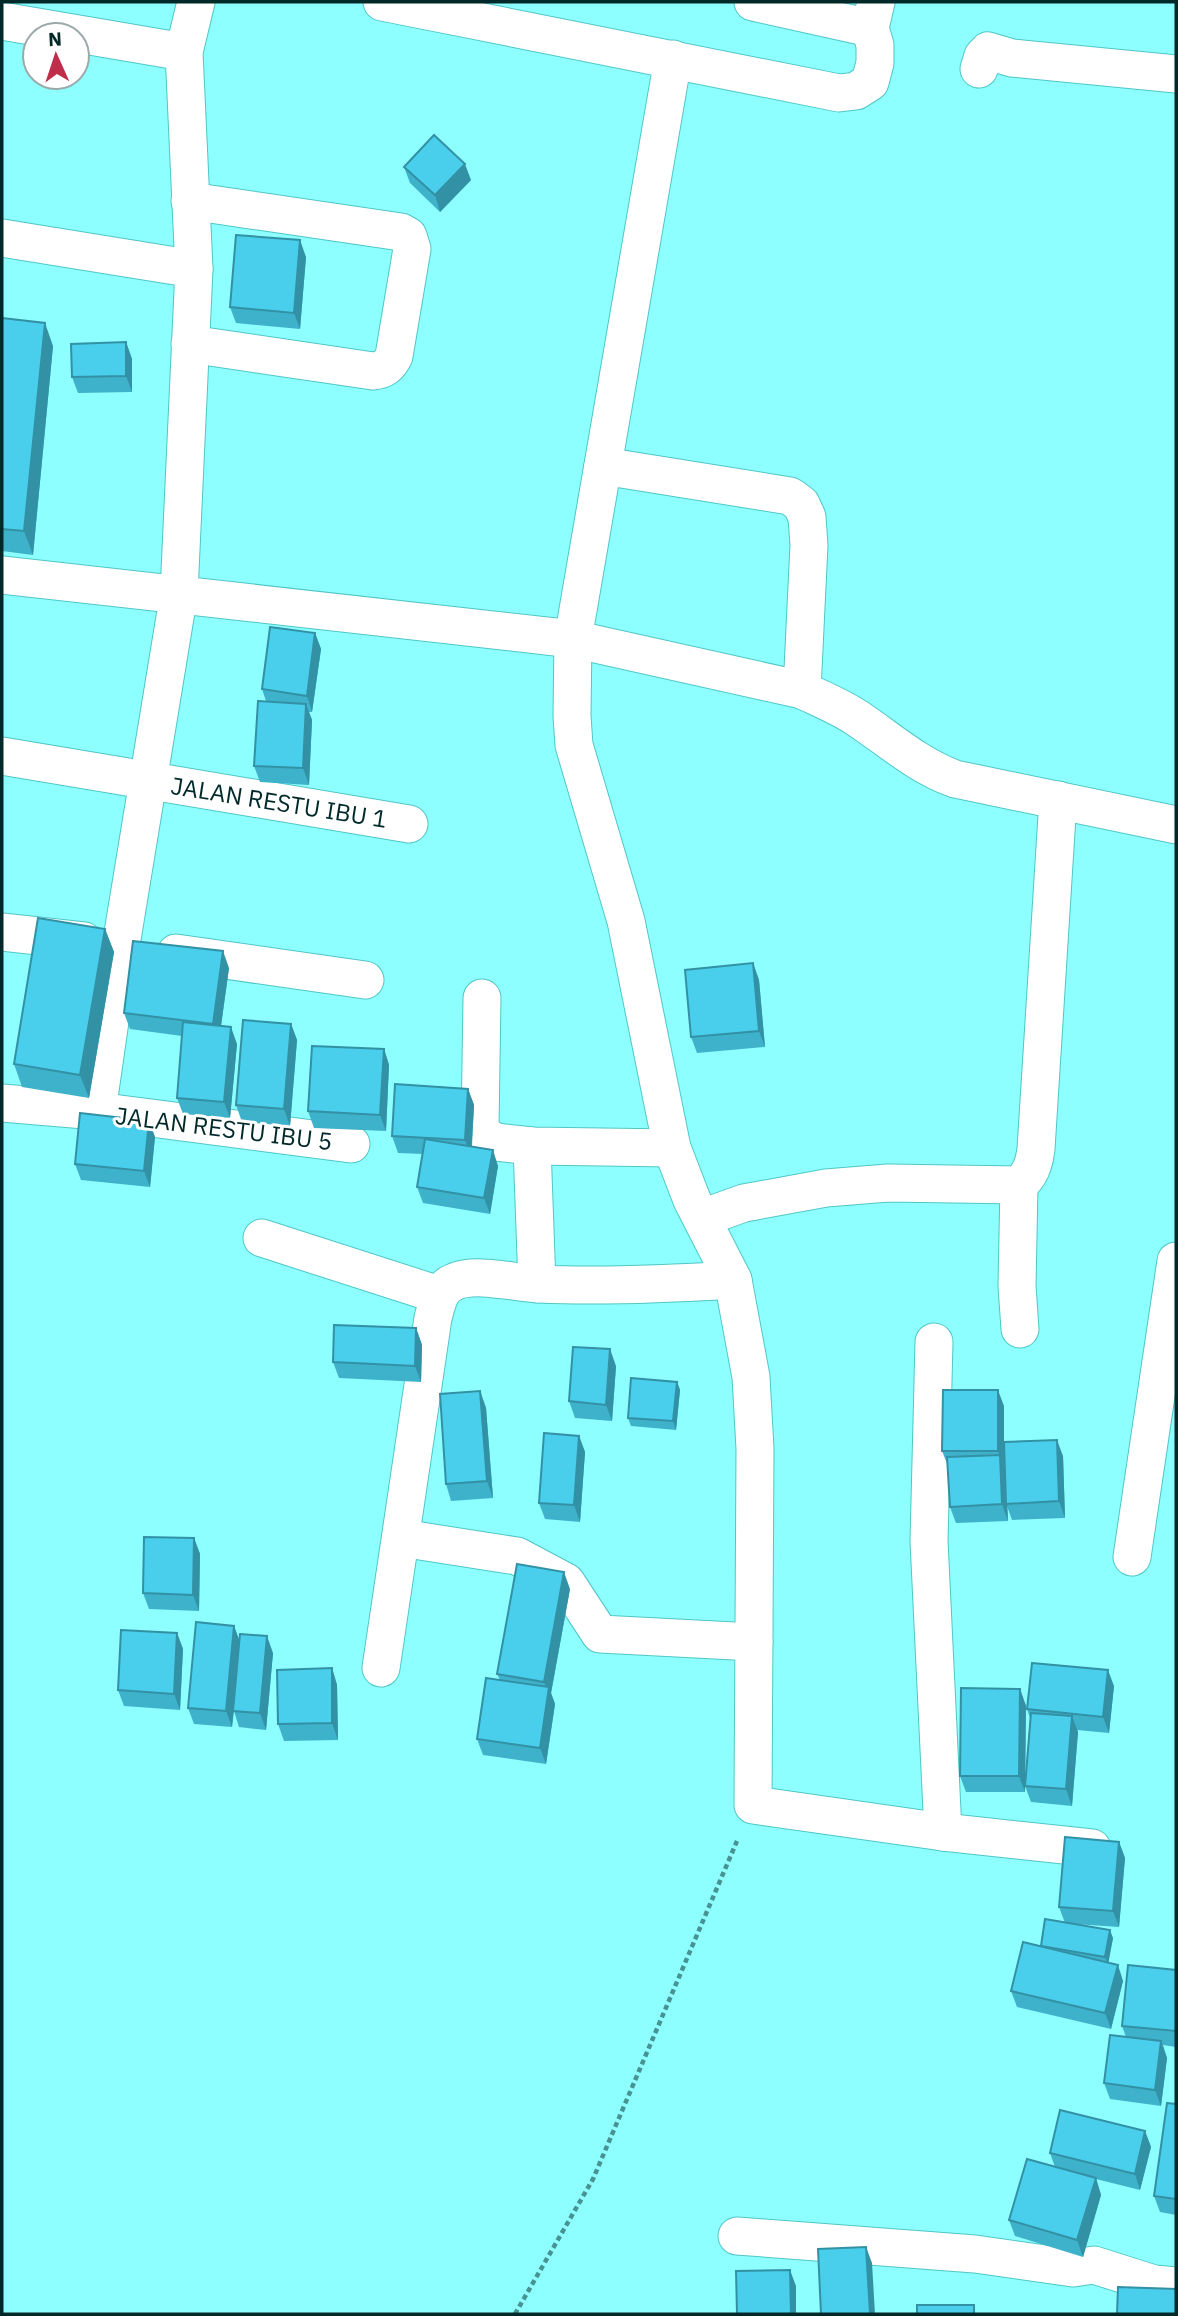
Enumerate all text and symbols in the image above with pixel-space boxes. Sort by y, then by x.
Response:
north arrow [21,21,91,91]
text: N [48,27,63,51]
street label: JALAN RESTU IBU 1 [169,769,389,835]
street label: JALAN RESTU IBU 5 [114,1099,334,1157]

